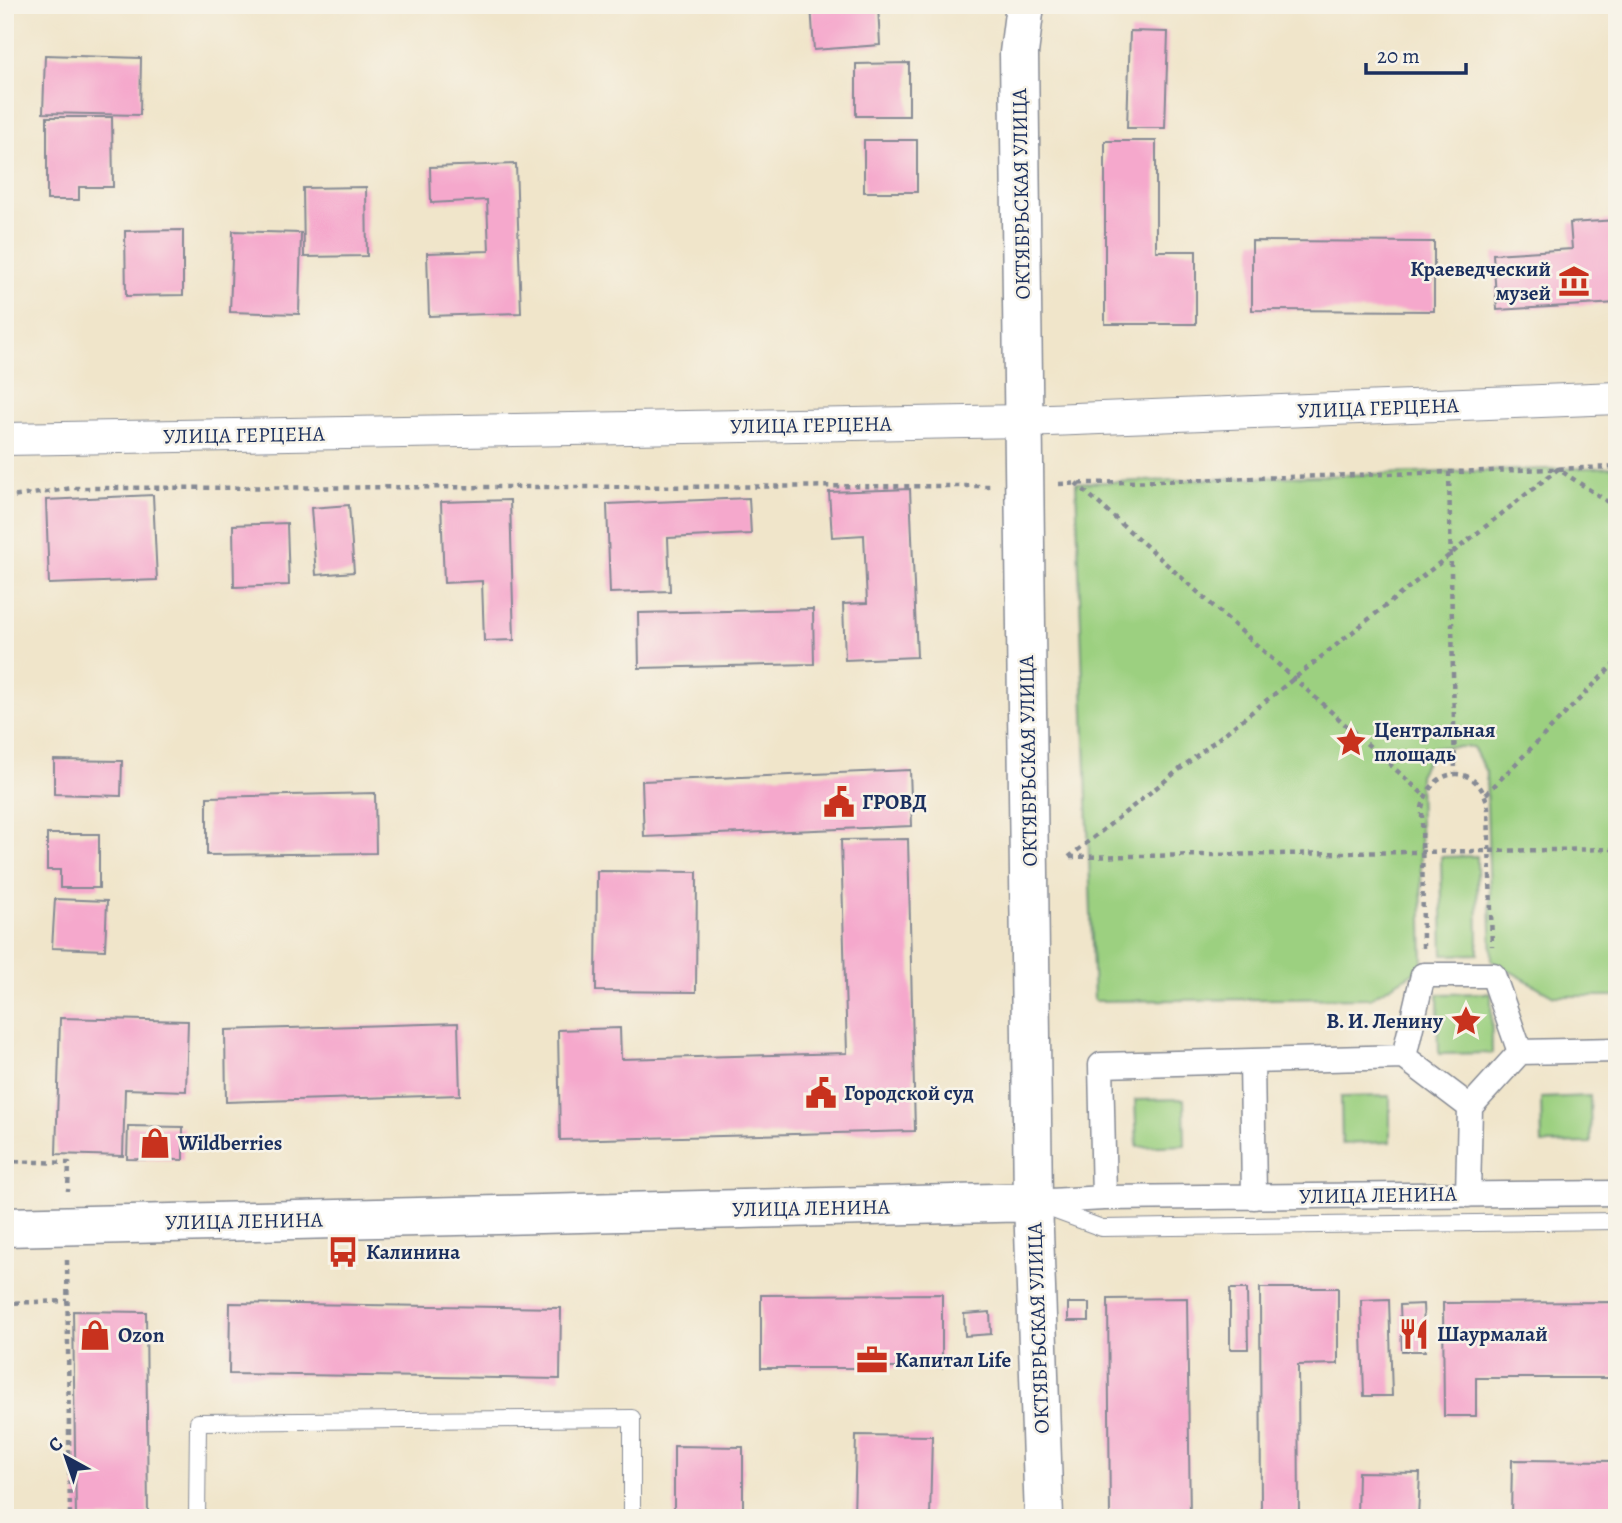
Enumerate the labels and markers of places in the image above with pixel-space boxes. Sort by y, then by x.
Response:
place label: Краеведческий музей [1410,255,1551,307]
museum icon: Краеведческий музей [1557,264,1591,298]
place label: Центральная площадь [1374,716,1496,768]
place icon: Центральная площадь [1334,725,1368,759]
public building icon: ГРОВД [822,785,856,819]
place label: ГРОВД [862,788,927,816]
place icon: В. И. Ленину [1449,1004,1483,1038]
place label: В. И. Ленину [1326,1007,1444,1035]
public building icon: Городской суд [804,1076,838,1110]
place label: Городской суд [844,1079,974,1107]
shop icon: Wildberries [138,1126,172,1160]
place label: Wildberries [177,1129,282,1157]
bus stop icon: Калинина [326,1235,360,1269]
place label: Калинина [366,1238,460,1266]
restaurant icon: Шаурмалай [1397,1317,1431,1351]
shop icon: Ozon [78,1318,112,1352]
place label: Шаурмалай [1437,1320,1548,1348]
place label: Ozon [118,1321,165,1349]
office icon: Капитал Life [855,1343,889,1377]
place label: Капитал Life [895,1346,1012,1374]

